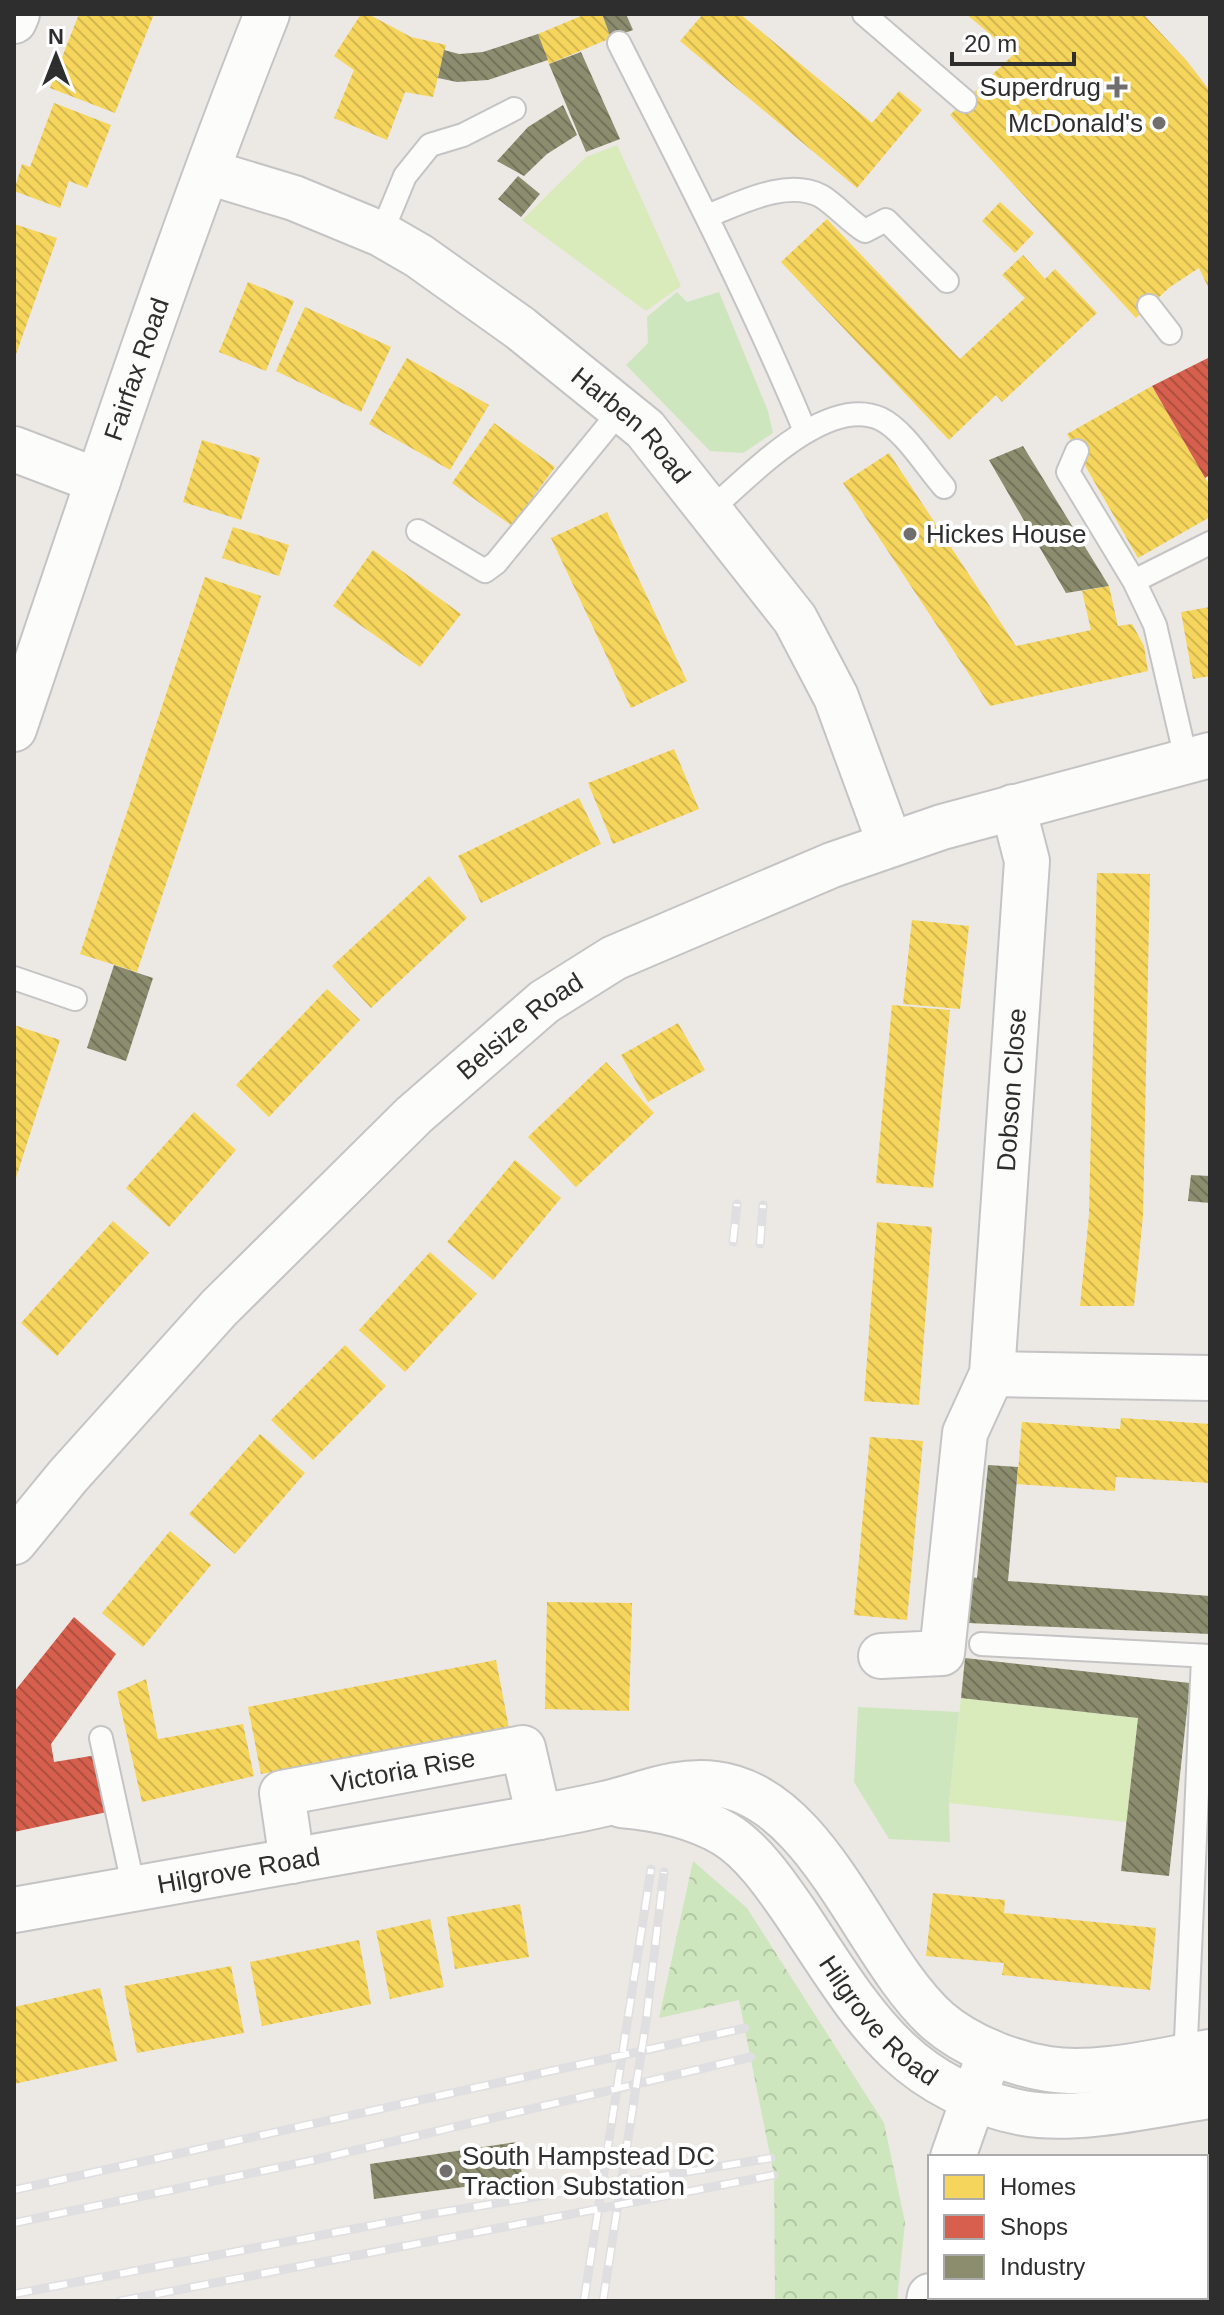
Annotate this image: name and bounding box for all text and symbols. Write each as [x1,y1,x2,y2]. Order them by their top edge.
north arrow [16,16,96,96]
scale bar [952,16,1074,66]
text: N [48,24,64,49]
text: 20 m [964,30,1017,57]
place label: Superdrug [980,72,1101,102]
marker: Superdrug [1108,78,1126,96]
place label: McDonald's [1008,108,1143,138]
marker: McDonald's [1150,114,1168,132]
street label: Fairfax Road [98,294,175,444]
street label: Harben Road [566,361,697,489]
place label: Hickes House [926,519,1086,549]
marker: Hickes House [901,525,919,543]
street label: Belsize Road [451,966,588,1086]
street label: Dobson Close [991,1007,1032,1172]
street label: Victoria Rise [329,1742,477,1798]
street label: Hilgrove Road [155,1841,322,1899]
street label: Hilgrove Road [813,1950,943,2092]
place label: South Hampstead DC Traction Substation [462,2141,715,2201]
legend [928,2155,1208,2299]
marker: South Hampstead DC Traction Substation [437,2162,455,2180]
text: Homes [1000,2173,1076,2200]
text: Shops [1000,2213,1068,2240]
text: Industry [1000,2253,1085,2280]

